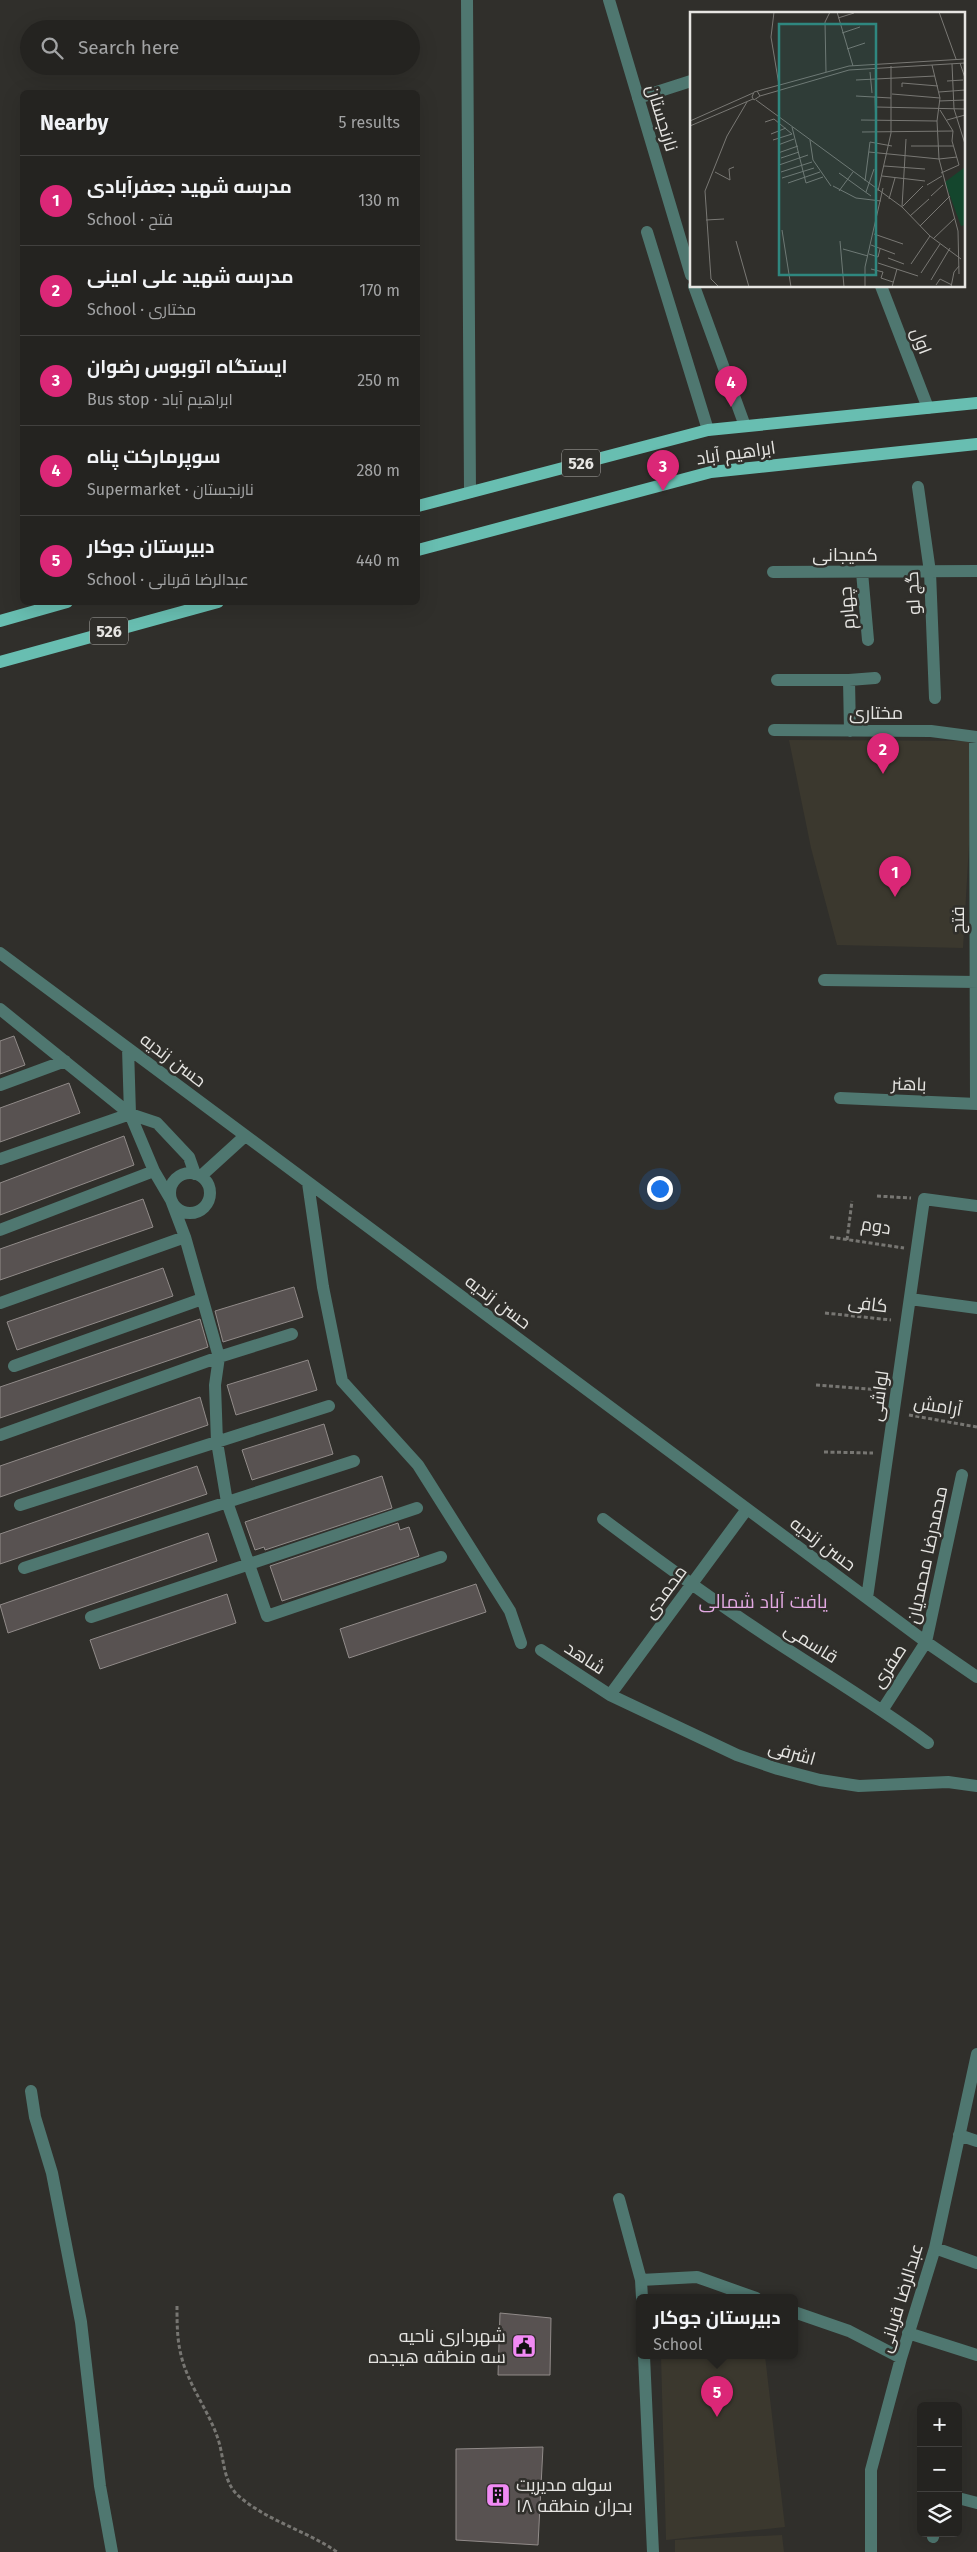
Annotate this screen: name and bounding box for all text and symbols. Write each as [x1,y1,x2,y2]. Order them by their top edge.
inset map [690,12,964,288]
search box [20,20,420,75]
icon: search [38,34,66,62]
text: Search here [78,36,179,59]
street label: نارنجستان [641,82,683,154]
text: Nearby [40,110,108,136]
text: 5 results [339,113,400,132]
text: مدرسه شهید جعفرآبادی [87,175,292,198]
text: 1 [52,191,60,210]
text: 130 m [358,191,400,210]
text: School · فتح [87,210,173,229]
text: مدرسه شهید علی امینی [87,265,294,288]
text: 2 [52,281,60,300]
text: 170 m [359,281,400,300]
text: School · مختاری [87,300,196,319]
street label: اول [906,325,936,357]
text: ایستگاه اتوبوس رضوان [87,355,287,378]
pin: 4 [715,366,747,407]
text: 3 [52,371,60,390]
text: 250 m [357,371,400,390]
text: Bus stop · ابراهیم آباد [87,390,233,409]
street label: ابراهیم آباد [695,437,777,470]
text: سوپرمارکت پناه [87,445,221,468]
road number: 526 [562,449,600,476]
pin: 3 [647,450,679,491]
text: 4 [51,461,61,480]
text: 280 m [356,461,400,480]
text: Supermarket · نارنجستان [87,480,254,499]
text: دبیرستان جوکار [87,535,214,558]
street label: کمیجانی [812,544,878,566]
text: 5 [52,551,60,570]
text: 440 m [356,551,400,570]
text: School · عبدالرضا قربانی [87,570,249,589]
street label: گچ لو [901,571,926,615]
street label: چهارم [834,585,861,630]
road number: 526 [90,618,128,644]
street label: مختاری [849,702,903,724]
pin: 2 [867,733,899,774]
pin: 1 [879,856,911,897]
street label: فتح [947,906,970,934]
street label: حسن زندیه [136,1028,210,1092]
street label: باهنر [890,1072,927,1096]
your location [647,1176,673,1202]
street label: دوم [859,1213,892,1240]
street label: حسن زندیه [461,1270,535,1334]
street label: کافی [847,1291,889,1317]
street label: لواشی [865,1369,893,1423]
street label: آرامش [912,1391,964,1421]
street label: محمدرضا محمدیان [902,1484,952,1626]
street label: حسن زندیه [786,1512,860,1576]
street label: محمدی [638,1561,692,1623]
district label: یافت آباد شمالی [699,1590,827,1613]
street label: قاسمی [780,1618,842,1668]
street label: شاهد [560,1637,610,1679]
street label: صفری [867,1640,911,1692]
street label: اشرفی [766,1736,818,1770]
street label: عبدالرضا قربانی [874,2241,928,2355]
popup [636,2294,798,2359]
text: دبیرستان جوکار [653,2306,781,2329]
place label: شهرداری ناحیه سه منطقه هیجده [368,2325,506,2368]
public building icon: شهرداری ناحیه سه منطقه هیجده [511,2333,537,2359]
text: School [653,2335,702,2354]
pin: 5 [701,2376,733,2417]
map controls [917,2402,962,2537]
button: + [917,2402,962,2447]
button: − [917,2447,962,2492]
place label: سوله مدیریت بحران منطقه ۱۸ [516,2474,632,2517]
building icon: سوله مدیریت بحران منطقه ۱۸ [485,2482,511,2508]
button: layers [917,2492,962,2537]

